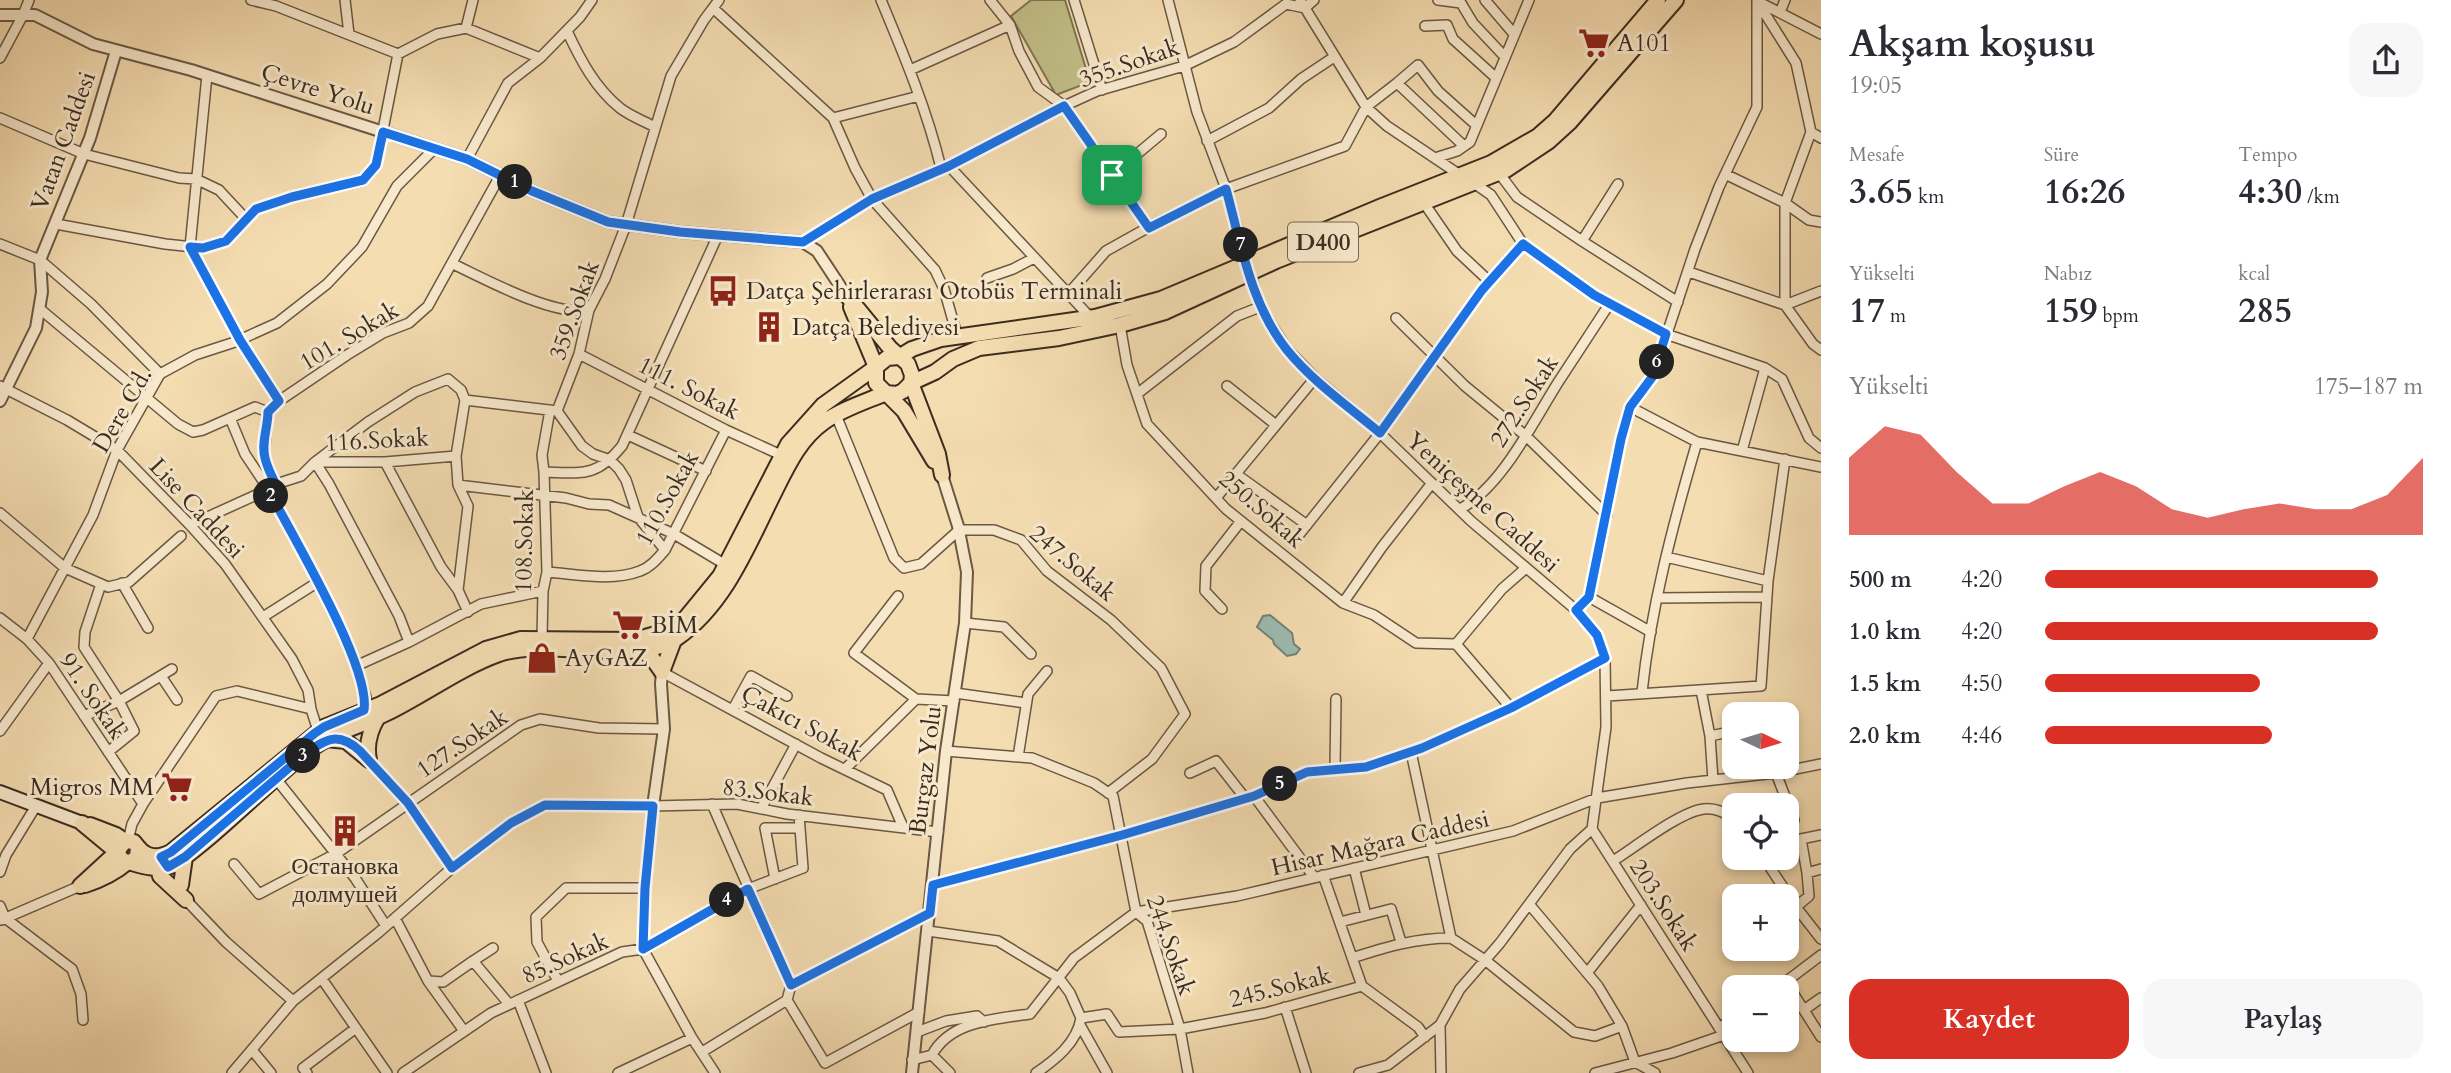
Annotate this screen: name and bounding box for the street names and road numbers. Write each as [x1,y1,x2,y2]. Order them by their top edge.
street label: 355.Sokak [1075,31,1184,96]
street label: Çevre Yolu [257,56,379,123]
street label: Vatan Caddesi [23,67,104,215]
road number: D400 [1288,222,1358,262]
street label: 359.Sokak [541,256,608,365]
street label: 101. Sokak [293,294,405,379]
street label: 111. Sokak [632,349,746,428]
street label: 272.Sokak [1482,349,1567,454]
street label: Dere Cd. [85,361,160,459]
street label: 116.Sokak [324,421,430,460]
street label: Yeniçeşme Caddesi [1399,424,1567,581]
street label: 110.Sokak [628,445,707,552]
street label: Lise Caddesi [141,451,252,566]
street label: 250.Sokak [1212,463,1312,556]
street label: 108.Sokak [507,489,542,593]
street label: 247.Sokak [1022,517,1123,610]
street label: 91. Sokak [51,646,134,746]
street label: Çakıcı Sokak [735,678,869,769]
street label: 127.Sokak [410,701,515,786]
street label: Burgaz Yolu [901,704,950,836]
street label: 83.Sokak [720,771,816,814]
street label: Hisar Mağara Caddesi [1268,802,1493,885]
street label: 203.Sokak [1621,853,1706,958]
street label: 244.Sokak [1138,891,1203,1000]
street label: 85.Sokak [517,925,614,992]
street label: 245.Sokak [1226,959,1335,1016]

